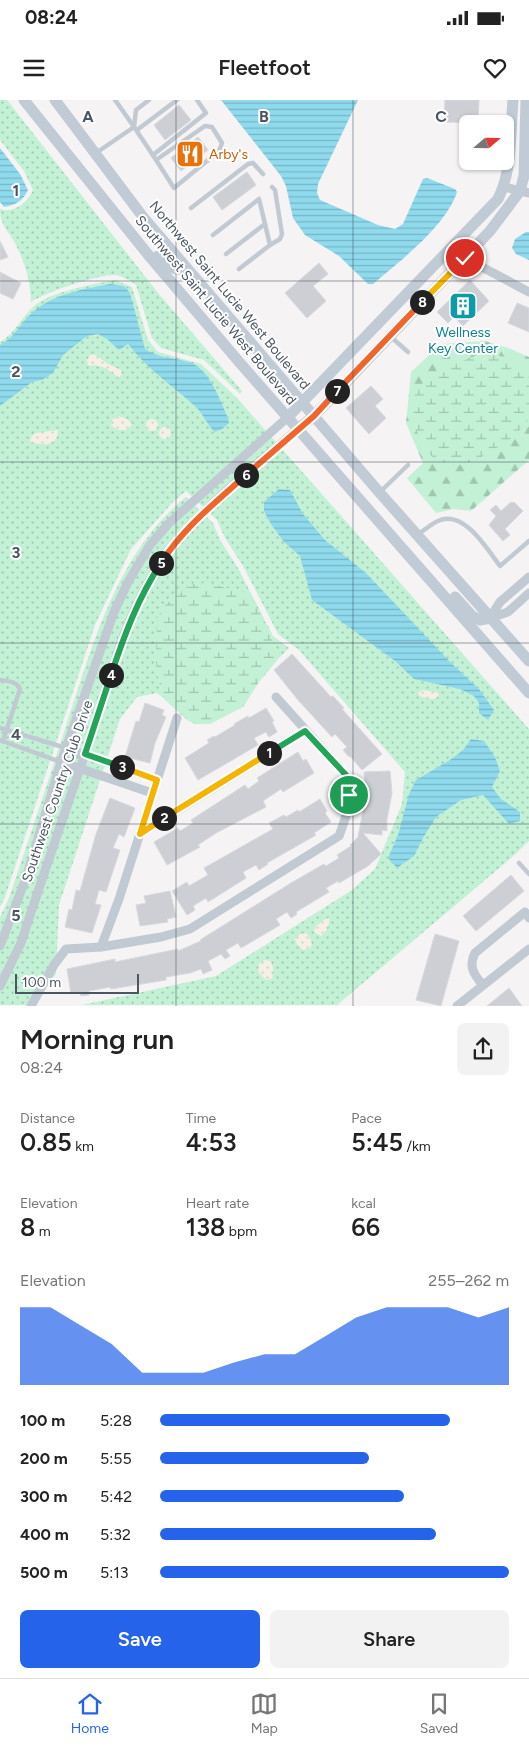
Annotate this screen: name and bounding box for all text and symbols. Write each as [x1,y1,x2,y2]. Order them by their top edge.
text: 08:24 [25,6,78,29]
icon: menu [20,54,48,82]
text: Fleetfoot [218,54,311,81]
icon: heart [481,54,509,82]
text: A [82,107,94,126]
text: B [259,107,269,126]
text: C [435,107,447,126]
north arrow [459,115,514,170]
map controls [459,115,514,170]
restaurant icon: Arby's [175,139,205,169]
place label: Arby's [209,146,248,163]
text: 1 [13,181,19,200]
street label: Northwest Saint Lucie West Boulevard [146,198,314,393]
street label: Southwest Saint Lucie West Boulevard [131,212,300,408]
pin [444,237,486,279]
icon: check [451,244,479,272]
pin: 8 [410,290,434,314]
building icon: Wellness Key Center [448,291,478,321]
text: 8 [418,294,427,311]
place label: Wellness Key Center [428,324,498,357]
text: 2 [11,362,21,381]
pin: 7 [324,378,350,404]
text: 7 [334,383,341,400]
pin: 6 [234,462,258,488]
text: 6 [242,467,251,484]
text: 3 [12,543,21,562]
pin: 5 [148,550,174,576]
text: 5 [157,555,166,572]
pin: 4 [98,662,124,688]
text: 4 [107,667,116,684]
street label: Southwest Country Club Drive [18,698,97,884]
text: 4 [11,725,21,744]
pin: 1 [256,740,282,766]
text: 1 [267,745,272,762]
pin: 3 [110,754,134,780]
text: 3 [119,759,126,776]
pin [328,774,370,816]
icon: arrive [335,781,363,809]
pin: 2 [152,806,176,830]
text: 2 [160,810,169,827]
text: 5 [11,906,21,925]
scale bar [15,971,139,994]
text: 100 m [22,974,61,991]
text: Morning run [20,1022,174,1056]
button: share [457,1023,509,1075]
text: 08:24 [20,1058,63,1077]
text: Distance [20,1110,75,1127]
text: Time [186,1110,216,1127]
text: Pace [351,1110,382,1127]
text: 0.85 [20,1127,72,1157]
text: 4:53 [186,1127,237,1157]
text: 5:45 [351,1127,403,1157]
text: km [72,1138,94,1155]
text: /km [403,1138,431,1155]
text: Elevation [20,1195,78,1212]
text: Heart rate [186,1195,249,1212]
text: kcal [351,1195,376,1212]
text: 8 [20,1212,35,1242]
text: 138 [186,1212,225,1242]
text: 66 [351,1212,380,1242]
text: m [35,1223,51,1240]
text: bpm [225,1223,257,1240]
text: Elevation [20,1271,86,1290]
text: 255–262 m [428,1271,509,1290]
text: 100 m [20,1411,65,1430]
text: 5:28 [100,1411,132,1430]
text: 200 m [20,1449,68,1468]
text: 5:55 [100,1449,132,1468]
text: 300 m [20,1487,67,1506]
text: 5:42 [100,1487,132,1506]
text: 400 m [20,1525,69,1544]
text: 5:32 [100,1525,131,1544]
text: 500 m [20,1563,68,1582]
text: 5:13 [100,1563,129,1582]
button: Save [20,1610,260,1668]
button: Share [270,1610,509,1668]
tab: Home [71,1690,109,1737]
tab: Map [250,1690,278,1737]
tab: Saved [420,1690,458,1737]

